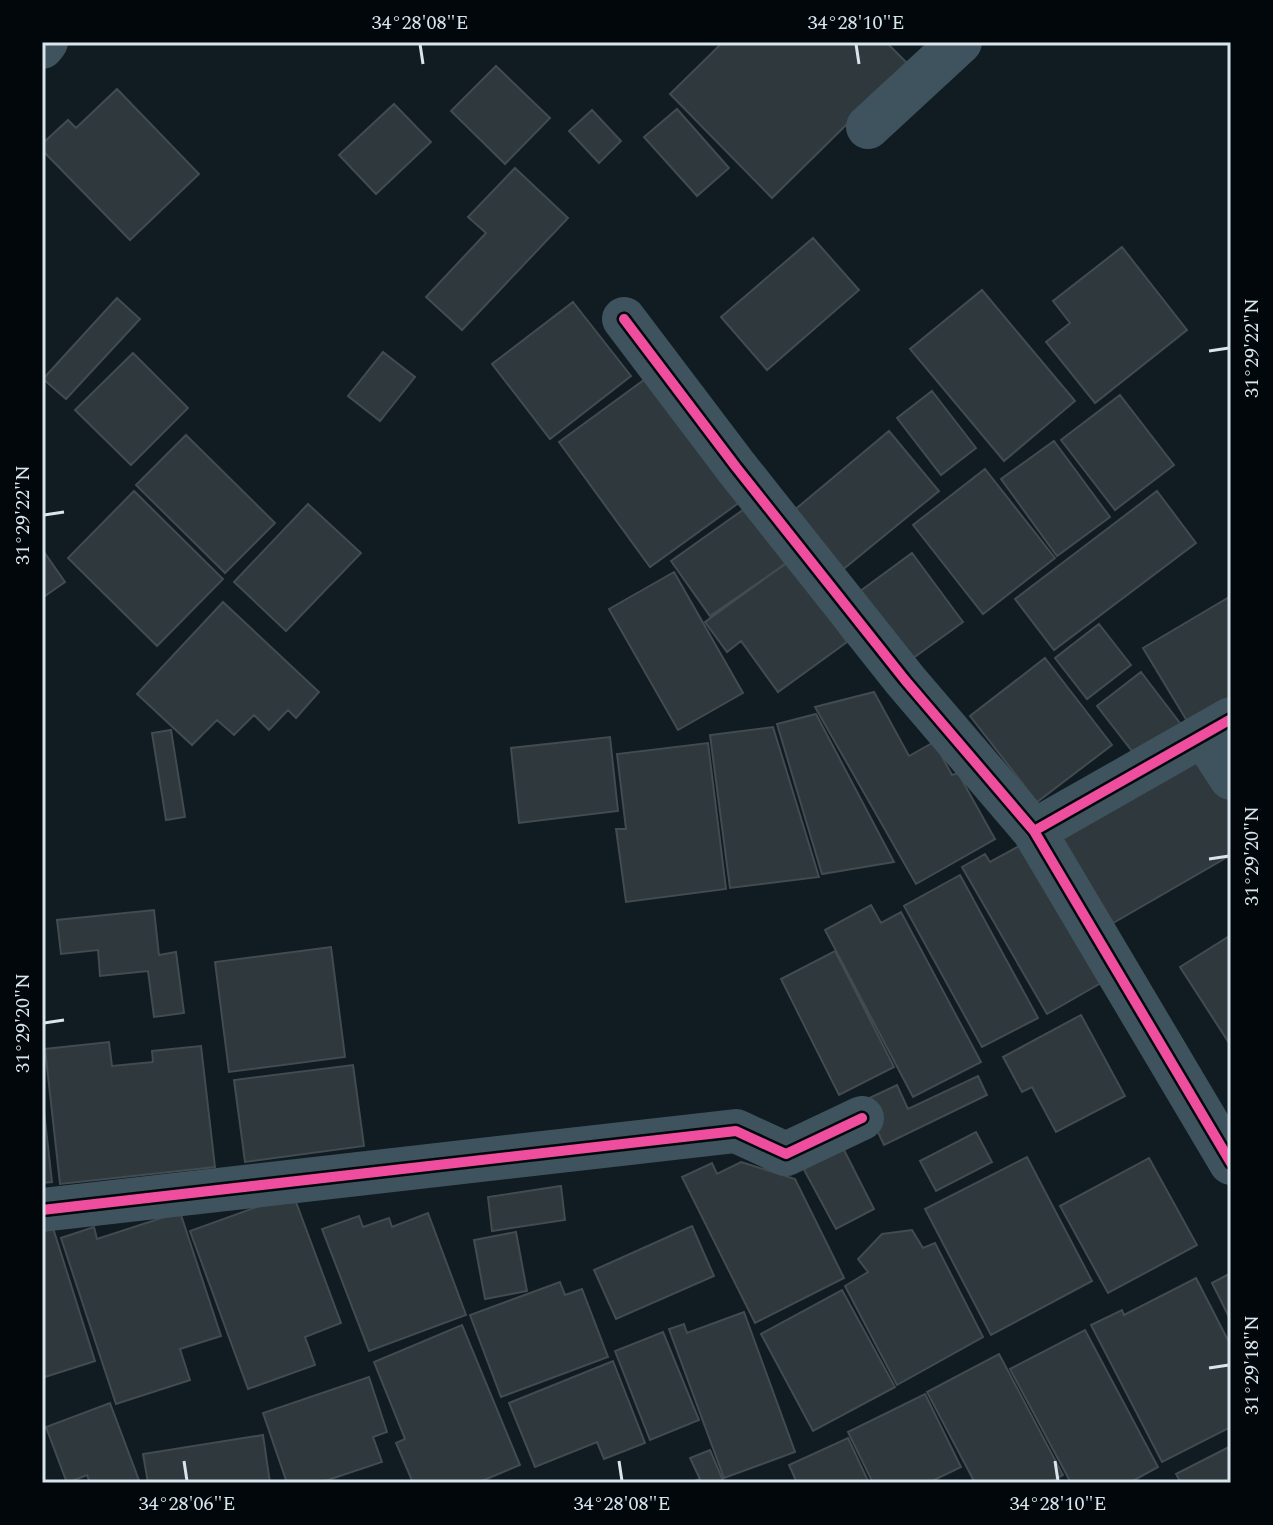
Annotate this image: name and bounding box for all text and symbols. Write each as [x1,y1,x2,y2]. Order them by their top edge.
text: 34°28'08"E [371,8,469,38]
text: 34°28'10"E [807,8,905,38]
text: 31°29'22"N [1237,298,1267,398]
text: 31°29'22"N [8,465,38,565]
text: 31°29'20"N [1237,806,1267,906]
text: 31°29'20"N [8,973,38,1073]
text: 31°29'18"N [1237,1315,1267,1415]
text: 34°28'06"E [138,1489,236,1519]
text: 34°28'08"E [573,1489,671,1519]
text: 34°28'10"E [1009,1489,1107,1519]

